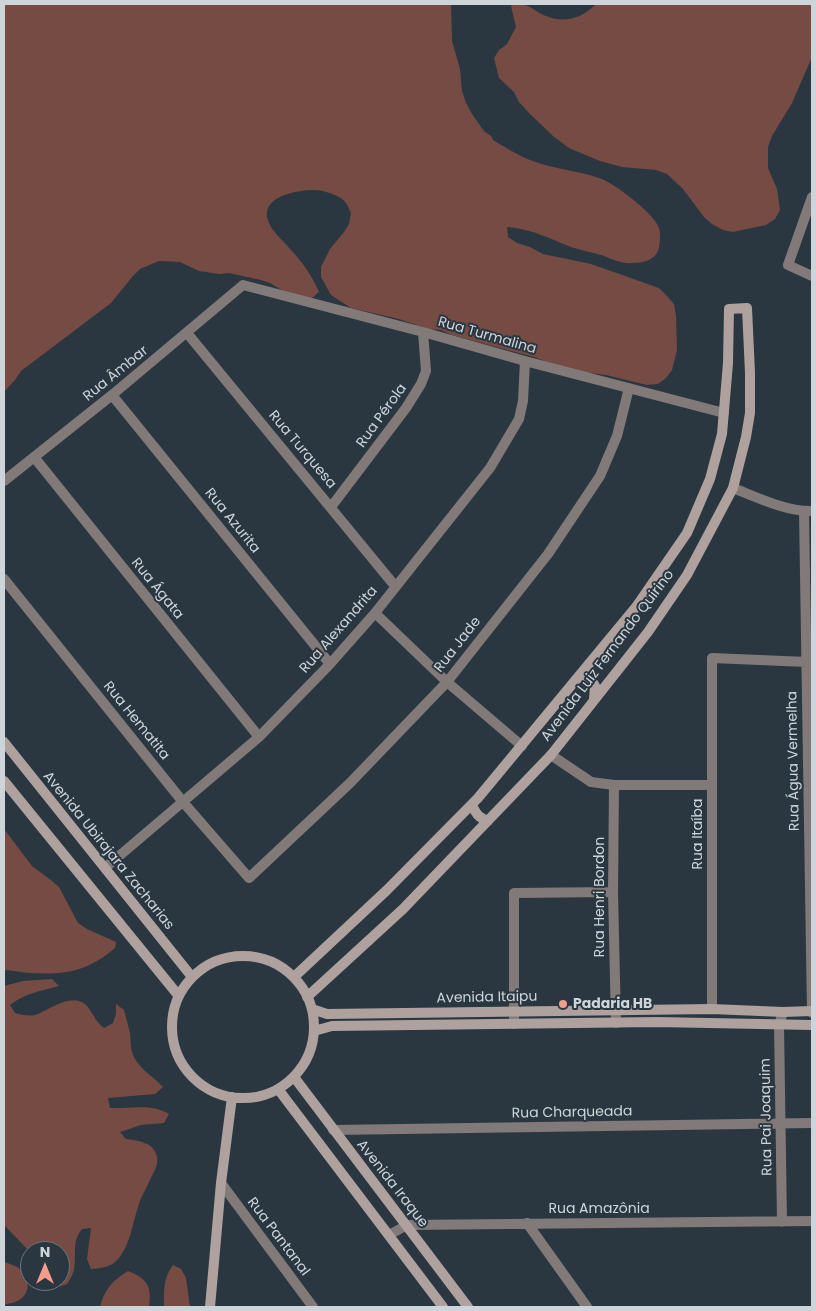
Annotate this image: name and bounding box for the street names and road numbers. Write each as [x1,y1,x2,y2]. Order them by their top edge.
street label: Rua Turmalina [436,314,538,358]
street label: Rua Âmbar [80,343,152,405]
street label: Rua Pérola [353,381,411,451]
street label: Rua Turquesa [265,408,339,492]
street label: Rua Azurita [201,485,263,557]
street label: Rua Ágata [127,555,187,623]
street label: Avenida Luiz Fernando Quirino [538,567,678,745]
street label: Rua Alexandrita [297,583,381,677]
street label: Rua Jade [431,614,485,676]
street label: Rua Hematita [99,678,173,764]
street label: Rua Água Vermelha [784,691,804,831]
street label: Avenida Ubirajara Zacharias [39,768,177,934]
street label: Rua Itaíba [690,798,706,870]
street label: Rua Henri Bordon [592,837,608,957]
street label: Avenida Itaipu [436,989,538,1007]
street label: Rua Pai Joaquim [758,1058,776,1176]
street label: Rua Charqueada [512,1104,632,1122]
street label: Avenida Iraque [353,1137,431,1231]
street label: Rua Pantanal [243,1195,313,1279]
street label: Rua Amazônia [548,1201,650,1217]

